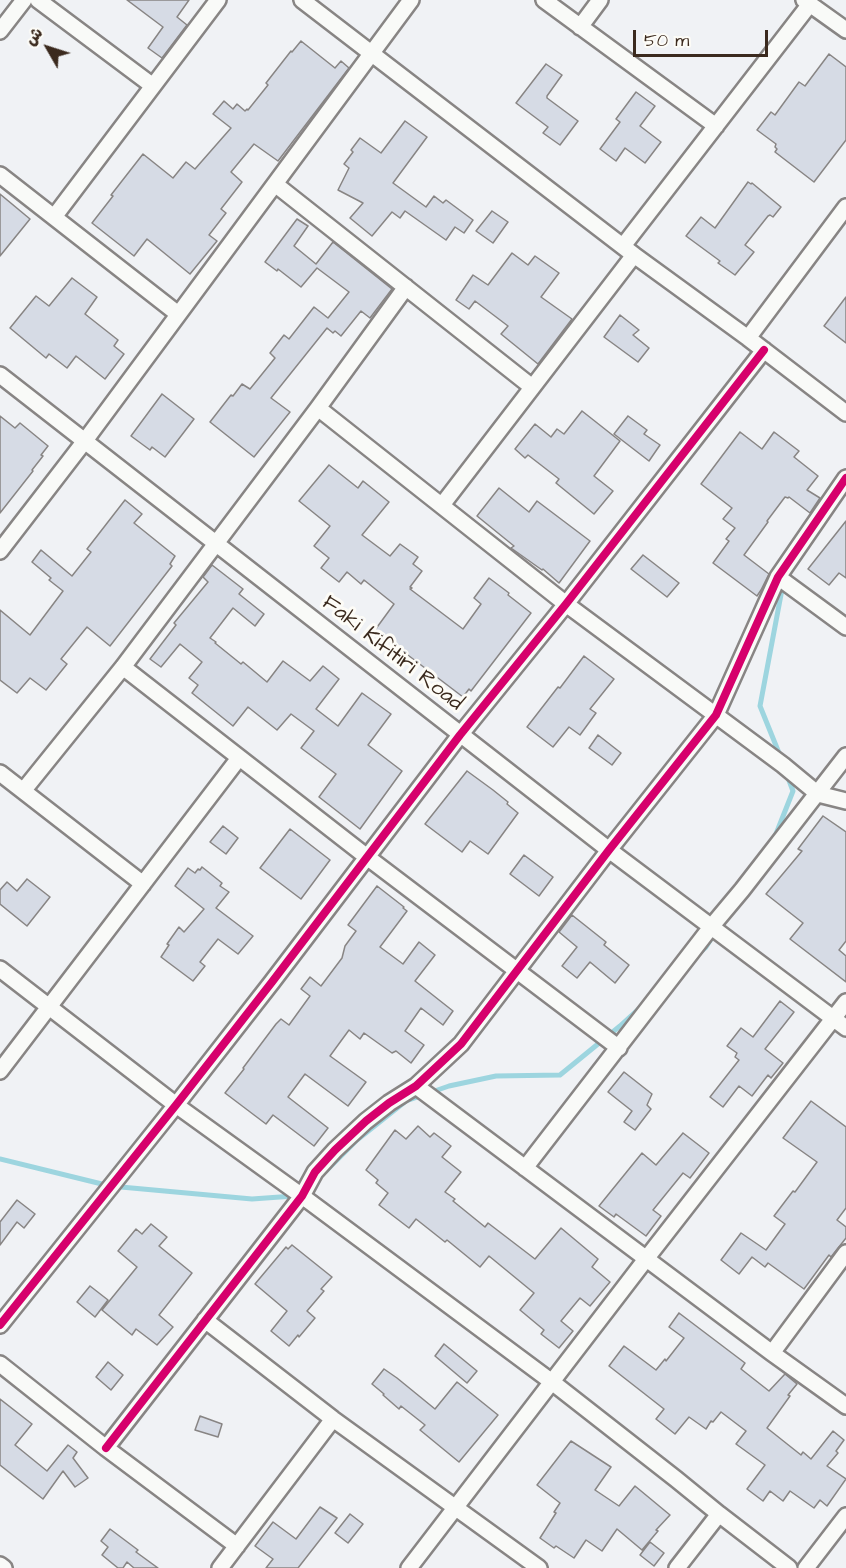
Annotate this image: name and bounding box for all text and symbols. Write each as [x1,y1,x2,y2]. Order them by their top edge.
north arrow [18,18,78,78]
scale bar [636,18,771,56]
text: ش [20,23,48,50]
text: 50 m [644,28,689,53]
street label: Faki Kifitiri Road [316,591,468,717]

